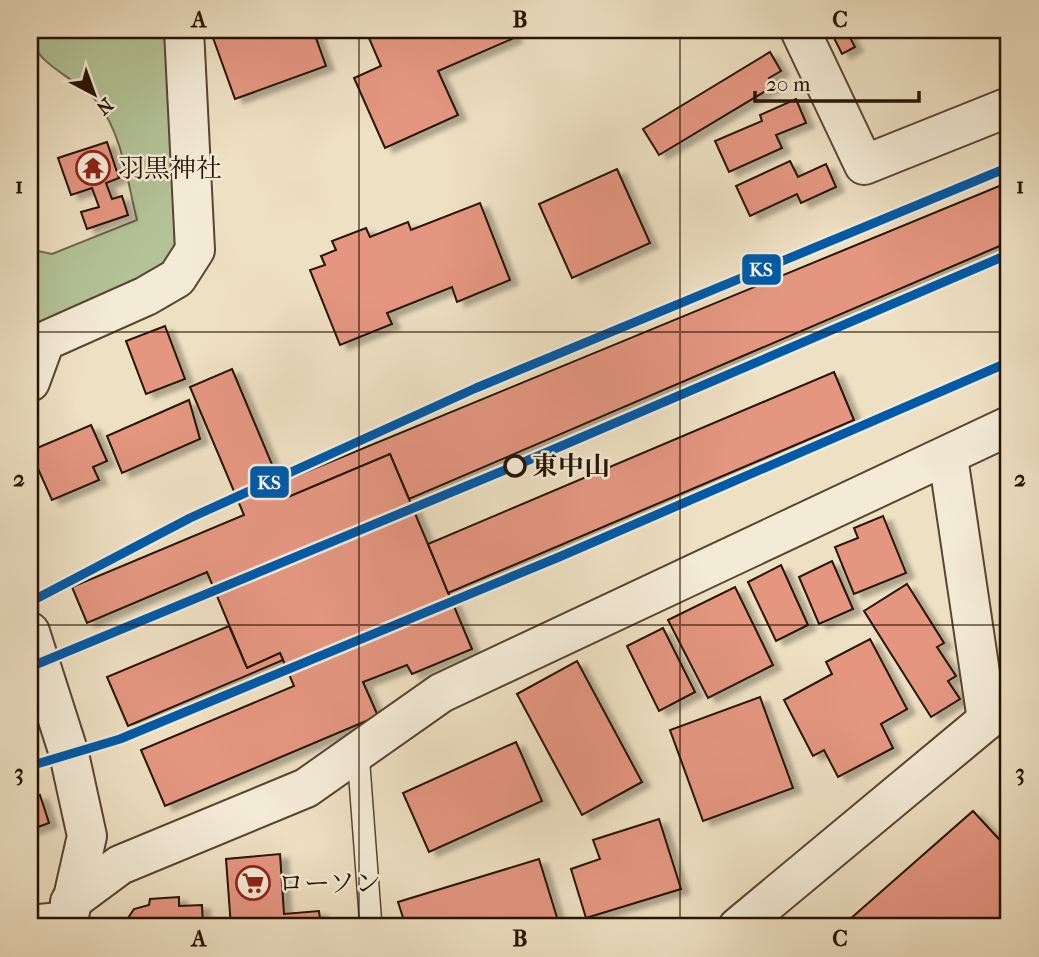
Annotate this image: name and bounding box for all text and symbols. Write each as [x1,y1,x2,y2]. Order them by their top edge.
text: A [190,6,208,33]
text: B [513,6,528,33]
text: C [832,6,848,33]
north arrow [60,60,130,130]
scale bar [755,60,920,104]
text: 20 m [766,72,811,96]
text: N [91,93,117,119]
temple icon: 羽黒神社 [74,149,112,187]
place label: 羽黒神社 [118,153,222,184]
text: 1 [15,172,23,199]
text: 1 [1016,172,1024,199]
line badge: KS [741,253,782,286]
text: KS [749,259,773,281]
place label: 東中山 [532,451,610,482]
marker: 東中山 [504,455,526,477]
text: 2 [13,465,25,492]
line badge: KS [249,465,290,499]
text: 2 [1014,465,1026,492]
text: KS [257,472,281,494]
text: 3 [14,759,24,786]
text: 3 [1015,759,1025,786]
supermarket icon: ローソン [234,864,272,902]
place label: ローソン [278,868,381,899]
text: A [190,925,208,952]
text: B [513,925,528,952]
text: C [832,925,848,952]

